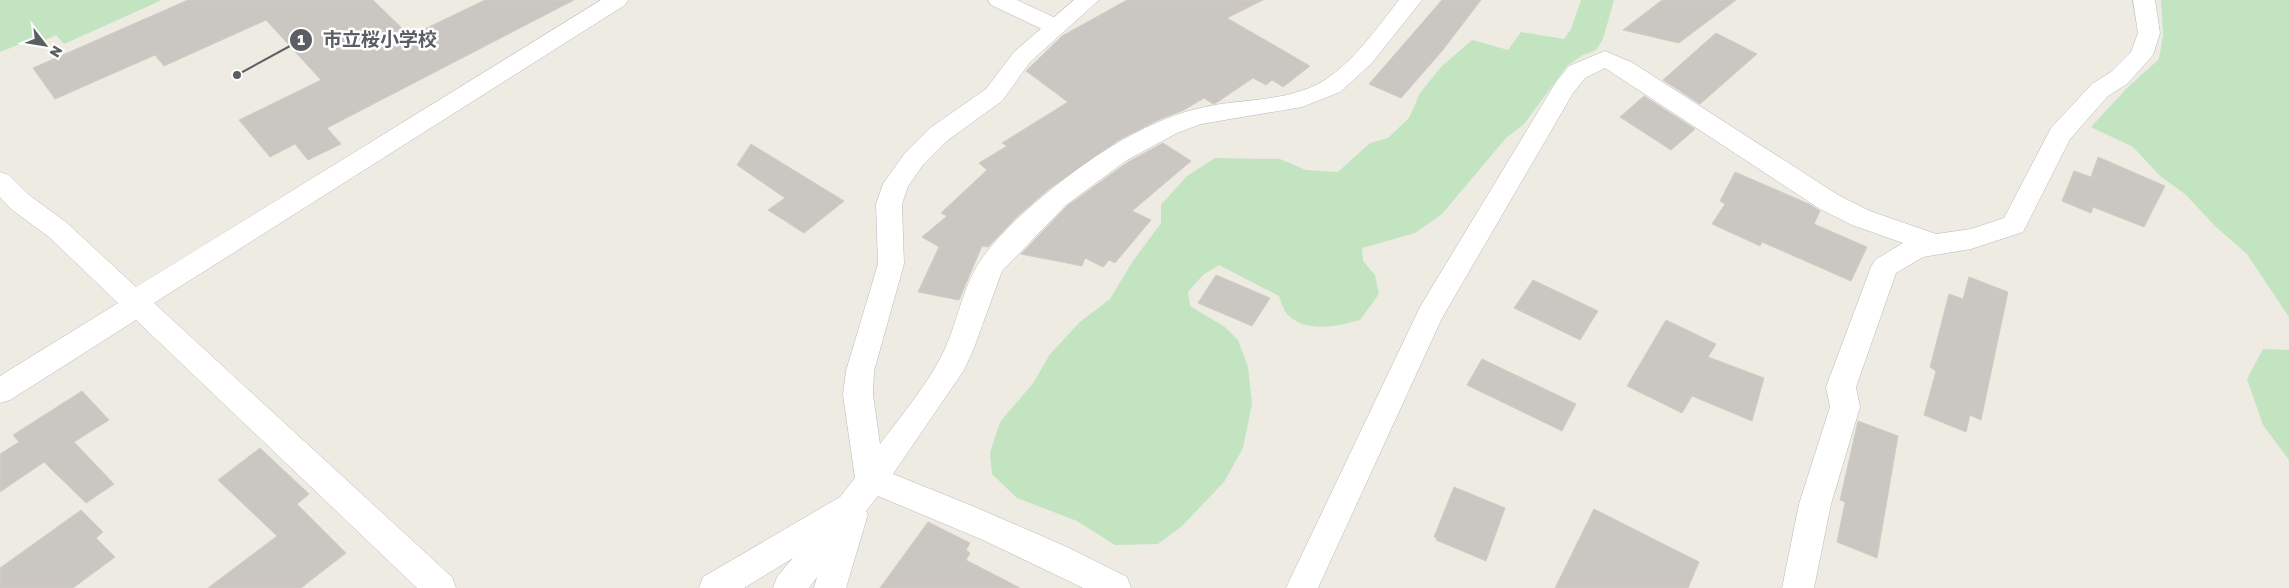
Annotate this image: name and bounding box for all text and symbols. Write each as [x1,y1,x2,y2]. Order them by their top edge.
north arrow [20,20,70,70]
callout: 市立桜小学校 [288,23,447,57]
text: 市立桜小学校 [323,27,437,50]
text: 1 [297,30,305,48]
text: N [47,43,67,61]

